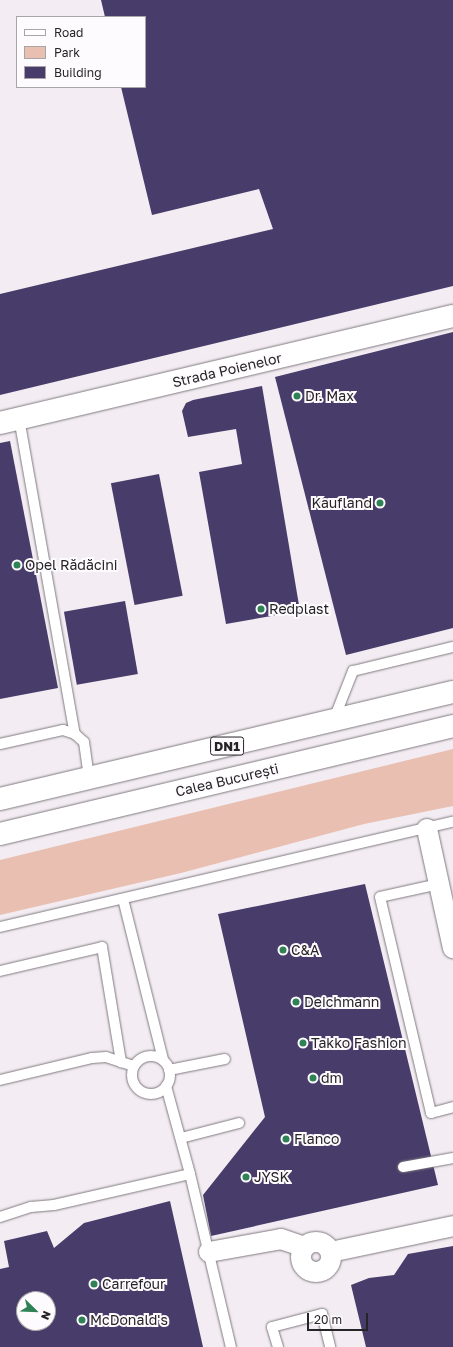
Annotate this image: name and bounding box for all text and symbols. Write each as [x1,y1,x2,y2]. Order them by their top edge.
legend [16,16,146,88]
text: Road [54,25,83,40]
text: Park [54,45,80,60]
text: Building [54,65,102,80]
street label: Strada Poienelor [171,349,283,391]
place label: Dr. Max [305,388,354,404]
marker: Dr. Max [292,391,302,401]
place label: Kaufland [311,495,372,511]
marker: Kaufland [375,498,385,508]
place label: Opel Rădăcini [25,557,118,573]
marker: Opel Rădăcini [12,560,22,570]
place label: Redplast [269,601,329,617]
marker: Redplast [256,604,266,614]
road number: DN1 [210,735,244,757]
street label: Calea București [174,760,280,800]
place label: C&A [291,942,319,958]
marker: C&A [278,945,288,955]
place label: Deichmann [304,994,379,1010]
marker: Deichmann [291,997,301,1007]
place label: Takko Fashion [311,1035,407,1051]
marker: Takko Fashion [298,1038,308,1048]
place label: dm [321,1070,342,1086]
marker: dm [308,1073,318,1083]
place label: Flanco [294,1131,339,1147]
marker: Flanco [281,1134,291,1144]
place label: JYSK [254,1169,289,1185]
marker: JYSK [241,1172,251,1182]
place label: Carrefour [102,1276,165,1292]
marker: Carrefour [89,1279,99,1289]
north arrow [16,1291,56,1331]
scale bar [309,1305,370,1331]
text: N [39,1309,54,1322]
place label: McDonald's [90,1312,168,1328]
text: 20 m [314,1312,342,1327]
marker: McDonald's [77,1315,87,1325]

